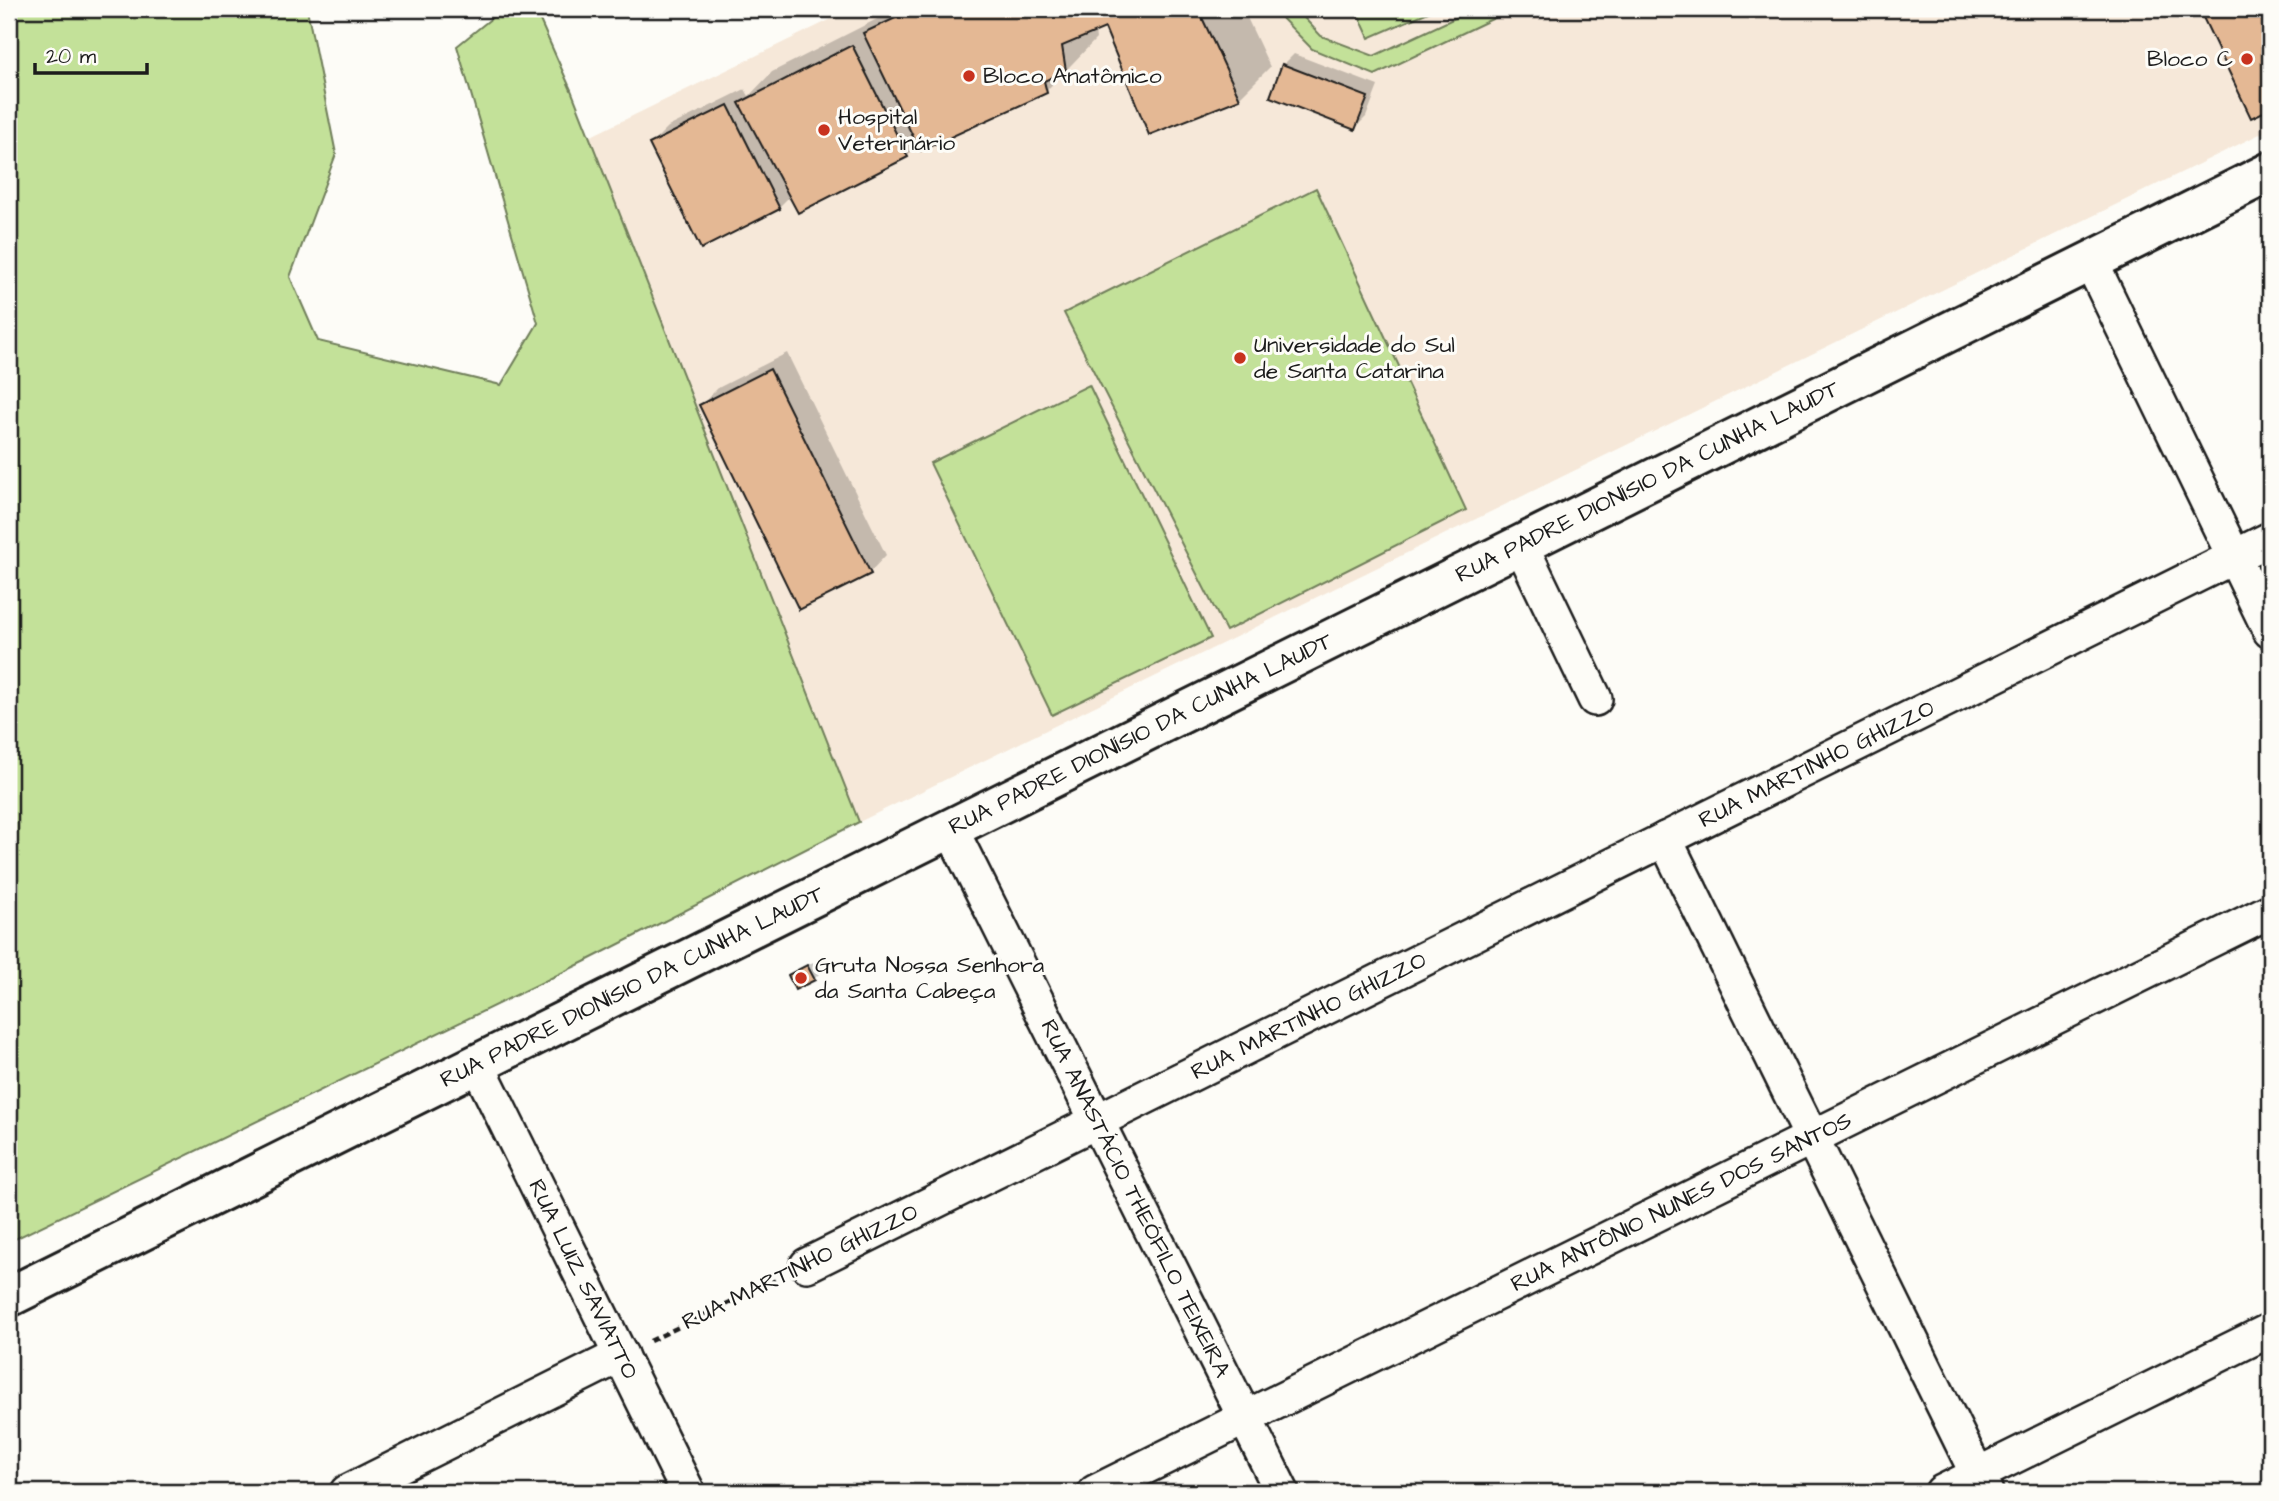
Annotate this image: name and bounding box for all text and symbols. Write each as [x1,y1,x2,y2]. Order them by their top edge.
scale bar [35,32,147,76]
text: 20 m [46,42,97,71]
place label: Bloco C [2147,43,2233,75]
marker: Bloco C [2239,51,2255,67]
place label: Bloco Anatômico [983,60,1162,92]
marker: Bloco Anatômico [961,68,977,84]
place label: Hospital Veterinário [838,101,955,159]
marker: Hospital Veterinário [816,122,832,138]
place label: Universidade do Sul de Santa Catarina [1254,329,1455,387]
marker: Universidade do Sul de Santa Catarina [1232,350,1248,366]
street label: RUA PADRE DIONÍSIO DA CUNHA LAUDT [1450,373,1845,591]
street label: RUA PADRE DIONÍSIO DA CUNHA LAUDT [943,625,1339,843]
street label: RUA MARTINHO GHIZZO [1693,692,1940,836]
street label: RUA PADRE DIONÍSIO DA CUNHA LAUDT [435,878,830,1096]
street label: RUA MARTINHO GHIZZO [1185,944,1432,1088]
place label: Gruta Nossa Senhora da Santa Cabeça [815,949,1045,1007]
marker: Gruta Nossa Senhora da Santa Cabeça [793,970,809,986]
street label: RUA ANASTÁCIO THEÓFILO TEIXEIRA [1033,1014,1238,1383]
street label: RUA ANTÔNIO NUNES DOS SANTOS [1505,1104,1857,1300]
street label: RUA LUIZ SAVIATTO [520,1174,646,1385]
street label: RUA MARTINHO GHIZZO [677,1196,923,1338]

